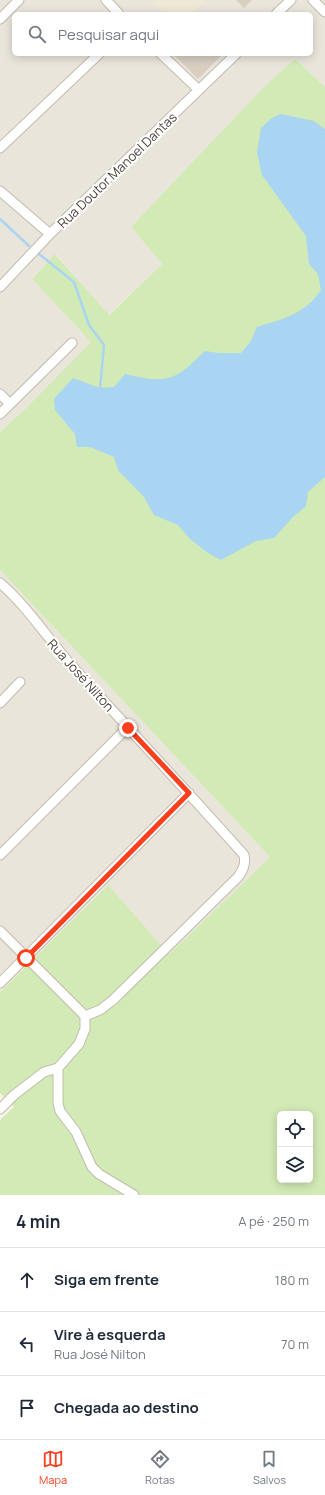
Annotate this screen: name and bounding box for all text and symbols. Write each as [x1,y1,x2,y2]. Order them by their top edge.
search box [12,12,313,56]
icon: search [26,23,48,45]
text: Pesquisar aqui [58,24,159,45]
street label: Rua Doutor Manoel Dantas [53,108,181,232]
street label: Rua José Nilton [44,635,118,715]
route end [119,719,137,737]
route start [17,949,35,967]
map controls [277,1111,313,1183]
button: locate [277,1111,313,1147]
button: layers [277,1147,313,1183]
text: 4 min [16,1210,60,1233]
text: A pé · 250 m [238,1212,309,1230]
icon: ahead [16,1269,38,1291]
text: Siga em frente [54,1269,159,1290]
text: 180 m [275,1271,309,1289]
text: Vire à esquerda [54,1324,166,1345]
icon: left [16,1333,38,1355]
text: 70 m [281,1335,309,1353]
text: Rua José Nilton [54,1345,146,1363]
icon: arrive [16,1397,38,1419]
text: Chegada ao destino [54,1397,199,1418]
tab: Mapa [39,1448,67,1487]
tab: Rotas [145,1448,175,1487]
tab: Salvos [253,1448,286,1487]

